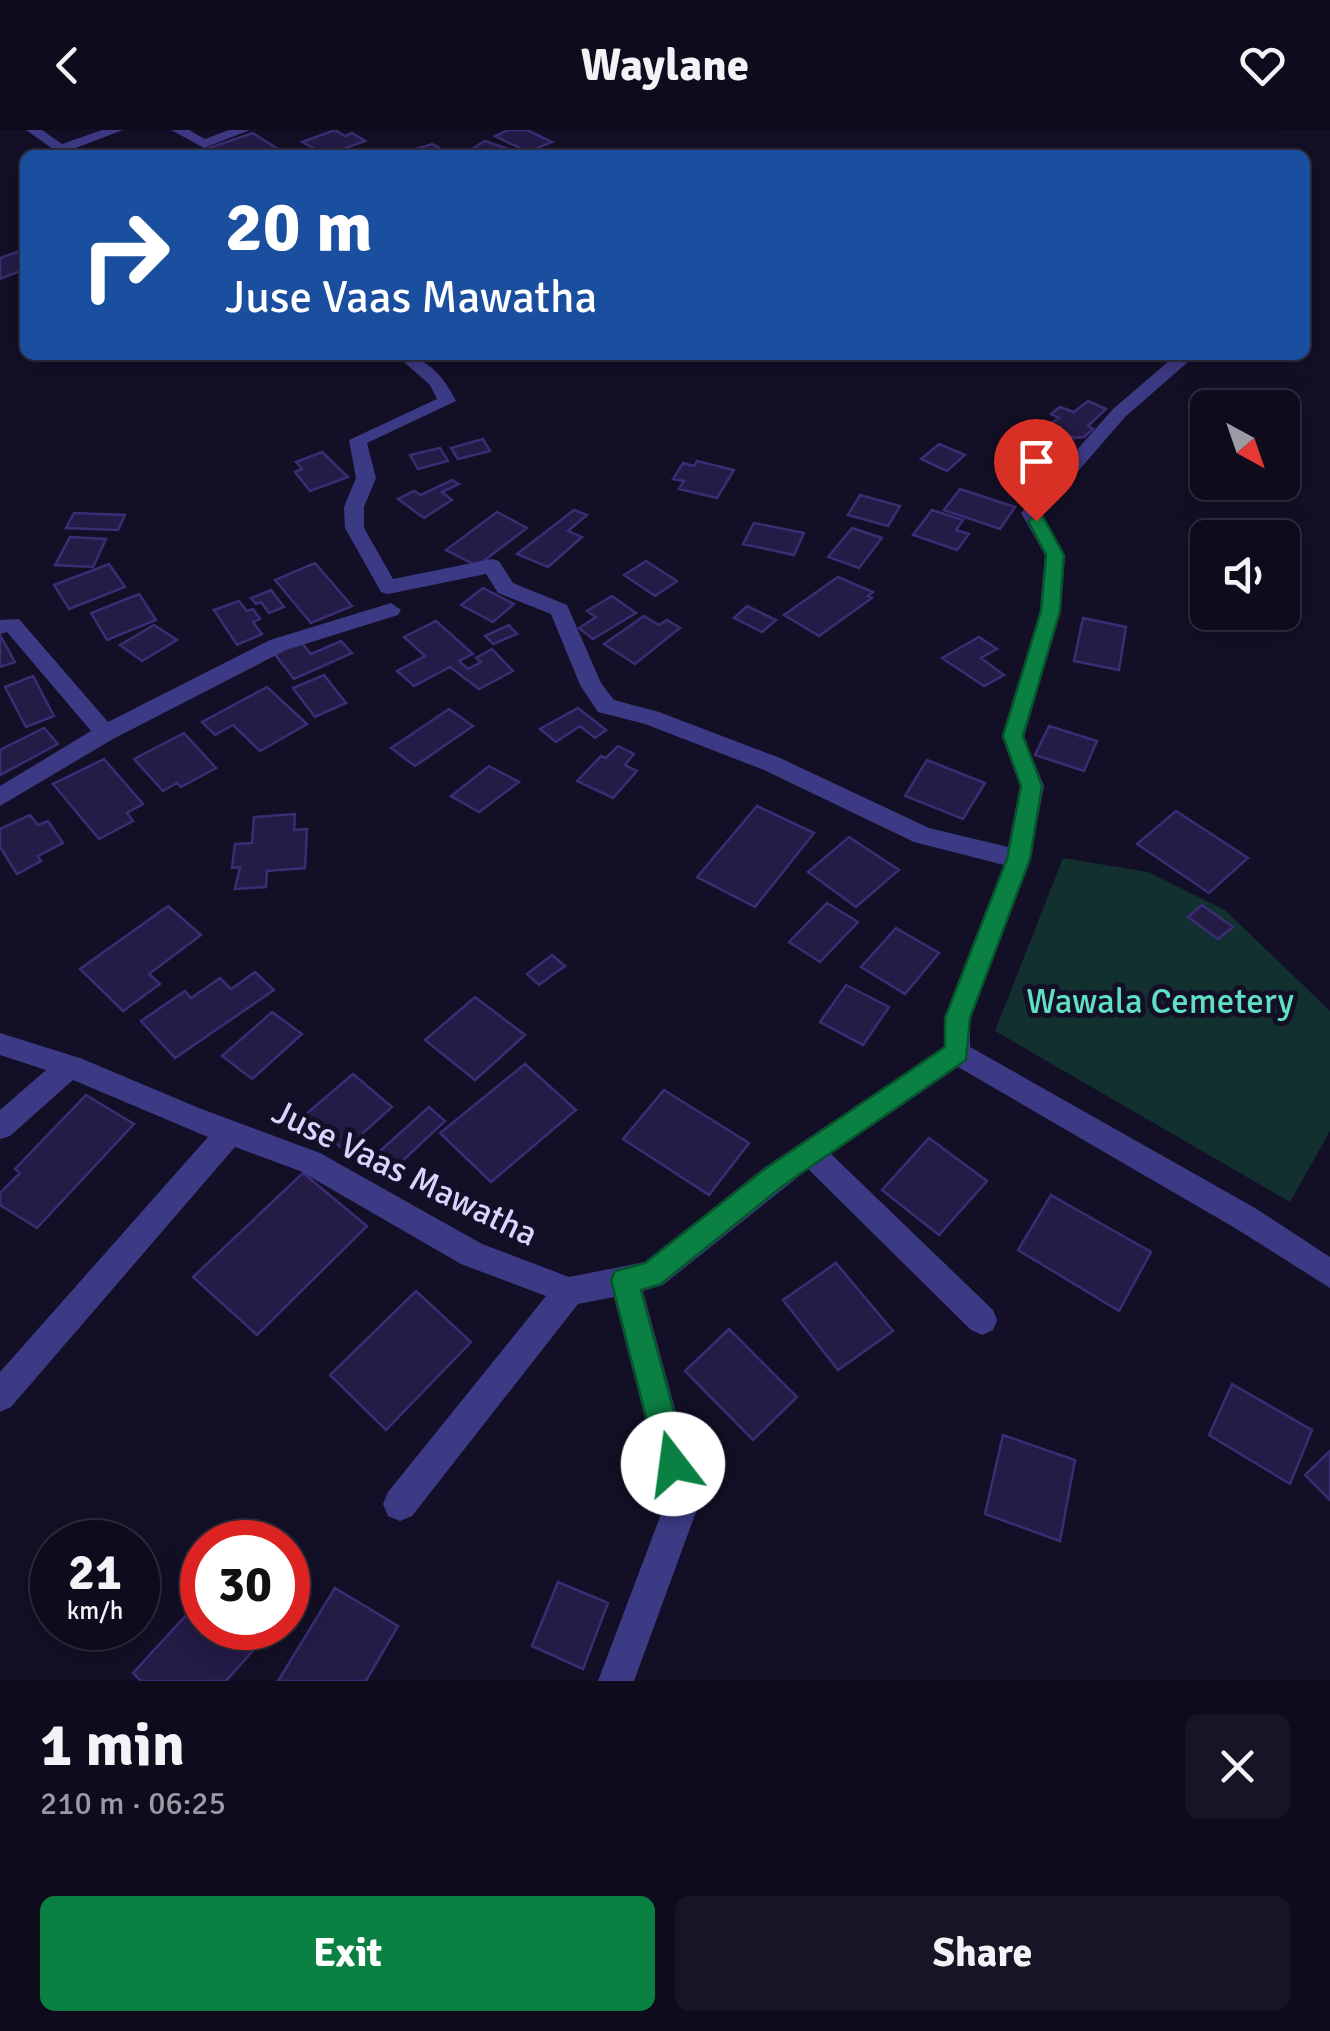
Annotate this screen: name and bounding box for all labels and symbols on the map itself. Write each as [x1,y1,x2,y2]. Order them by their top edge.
north arrow [1190,390,1300,500]
pin [994,419,1079,522]
park label: Wawala Cemetery [1026,980,1294,1023]
street label: Juse Vaas Mawatha [265,1090,545,1256]
position arrow [621,1412,725,1516]
speed limit sign: 30 [180,1520,310,1650]

